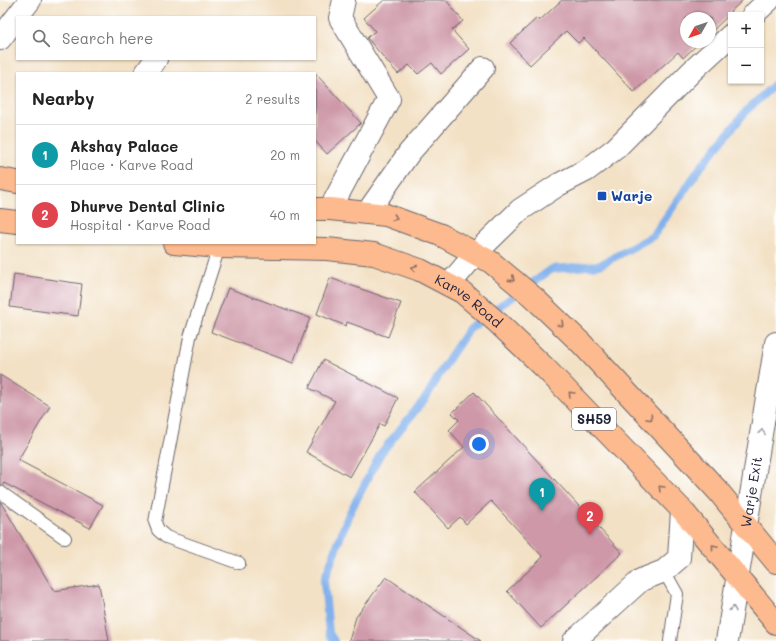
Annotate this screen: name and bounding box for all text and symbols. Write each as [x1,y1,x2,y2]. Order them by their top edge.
north arrow [680,12,716,48]
map controls [728,12,764,84]
button: + [728,12,764,48]
search box [16,16,316,60]
icon: search [30,27,52,49]
text: Search here [62,28,153,48]
button: − [728,48,764,84]
text: Nearby [32,87,94,109]
text: 2 results [245,90,300,107]
text: Akshay Palace [70,136,178,156]
text: 1 [42,146,48,163]
text: 20 m [270,146,300,163]
text: Place · Karve Road [70,156,193,173]
place label: Warje [611,186,652,205]
marker: Warje [596,190,608,202]
text: Dhurve Dental Clinic [70,196,225,216]
text: 2 [41,206,49,223]
text: 40 m [270,206,300,223]
one-way arrow [391,214,398,222]
text: Hospital · Karve Road [70,216,210,233]
one-way arrow [411,265,418,273]
street label: Karve Road [432,269,507,332]
one-way arrow [507,274,514,281]
one-way arrow [556,319,564,327]
one-way arrow [568,392,575,399]
road number: SH59 [572,408,616,430]
one-way arrow [645,413,653,421]
one-way arrow [757,429,765,435]
your location [469,434,489,454]
street label: Warje Exit [736,455,766,529]
pin: 1 [529,478,555,511]
one-way arrow [658,485,666,493]
pin: 2 [577,502,603,535]
one-way arrow [711,544,718,552]
one-way arrow [728,606,737,612]

